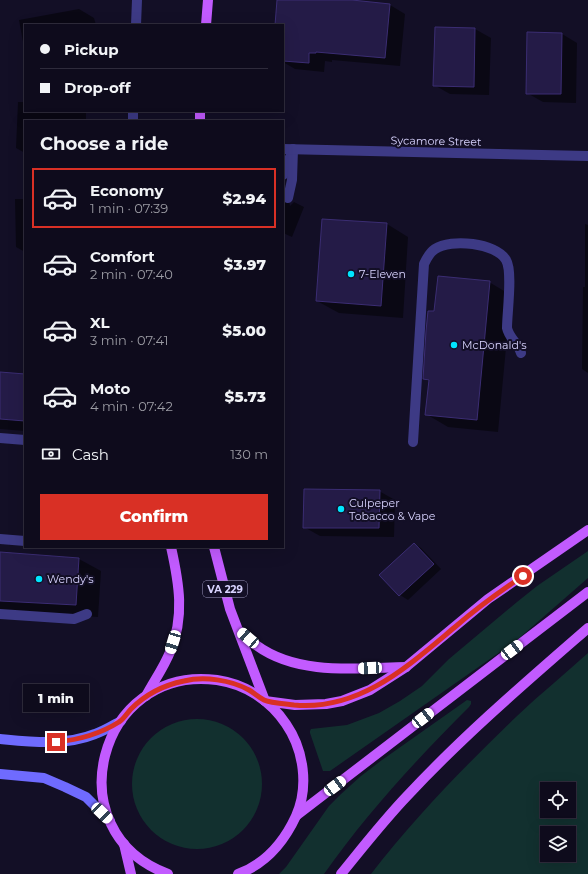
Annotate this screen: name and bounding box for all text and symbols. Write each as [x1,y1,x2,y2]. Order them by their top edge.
text: Pickup [64,40,119,59]
text: Drop-off [64,78,131,97]
text: Choose a ride [40,133,168,155]
street label: Sycamore Street [390,133,482,149]
icon: car [42,180,78,216]
text: Economy [90,181,163,200]
text: $2.94 [223,189,266,208]
text: 1 min · 07:39 [90,200,168,216]
icon: car [42,246,78,282]
text: Comfort [90,247,155,266]
text: $3.97 [224,255,266,274]
text: 2 min · 07:40 [90,266,173,282]
place label: 7-Eleven [359,267,406,281]
marker: 7-Eleven [346,269,356,279]
icon: car [42,312,78,348]
text: XL [90,313,109,332]
text: $5.00 [223,321,266,340]
text: 3 min · 07:41 [90,332,169,348]
place label: McDonald's [462,338,527,352]
marker: McDonald's [449,340,459,350]
icon: car [42,378,78,414]
text: Moto [90,379,130,398]
text: $5.73 [225,387,266,406]
text: 4 min · 07:42 [90,398,173,414]
icon: cash [40,443,62,465]
text: Cash [72,445,109,464]
text: 130 m [230,446,268,462]
button: Confirm [40,494,268,540]
place label: Culpeper Tobacco & Vape [349,496,436,523]
marker: Culpeper Tobacco & Vape [336,504,346,514]
route start [514,567,532,585]
place label: Wendy's [47,572,94,586]
marker: Wendy's [34,574,44,584]
road number: VA 229 [203,581,247,597]
car [235,626,261,650]
car [164,629,182,655]
car [499,638,525,662]
car [358,661,382,675]
callout: 1 min [23,684,89,712]
text: 1 min [38,690,74,706]
car [410,706,436,730]
route end [47,733,65,751]
car [322,774,348,798]
map controls [540,782,576,862]
button: locate [540,782,576,818]
car [89,800,115,826]
button: layers [540,826,576,862]

